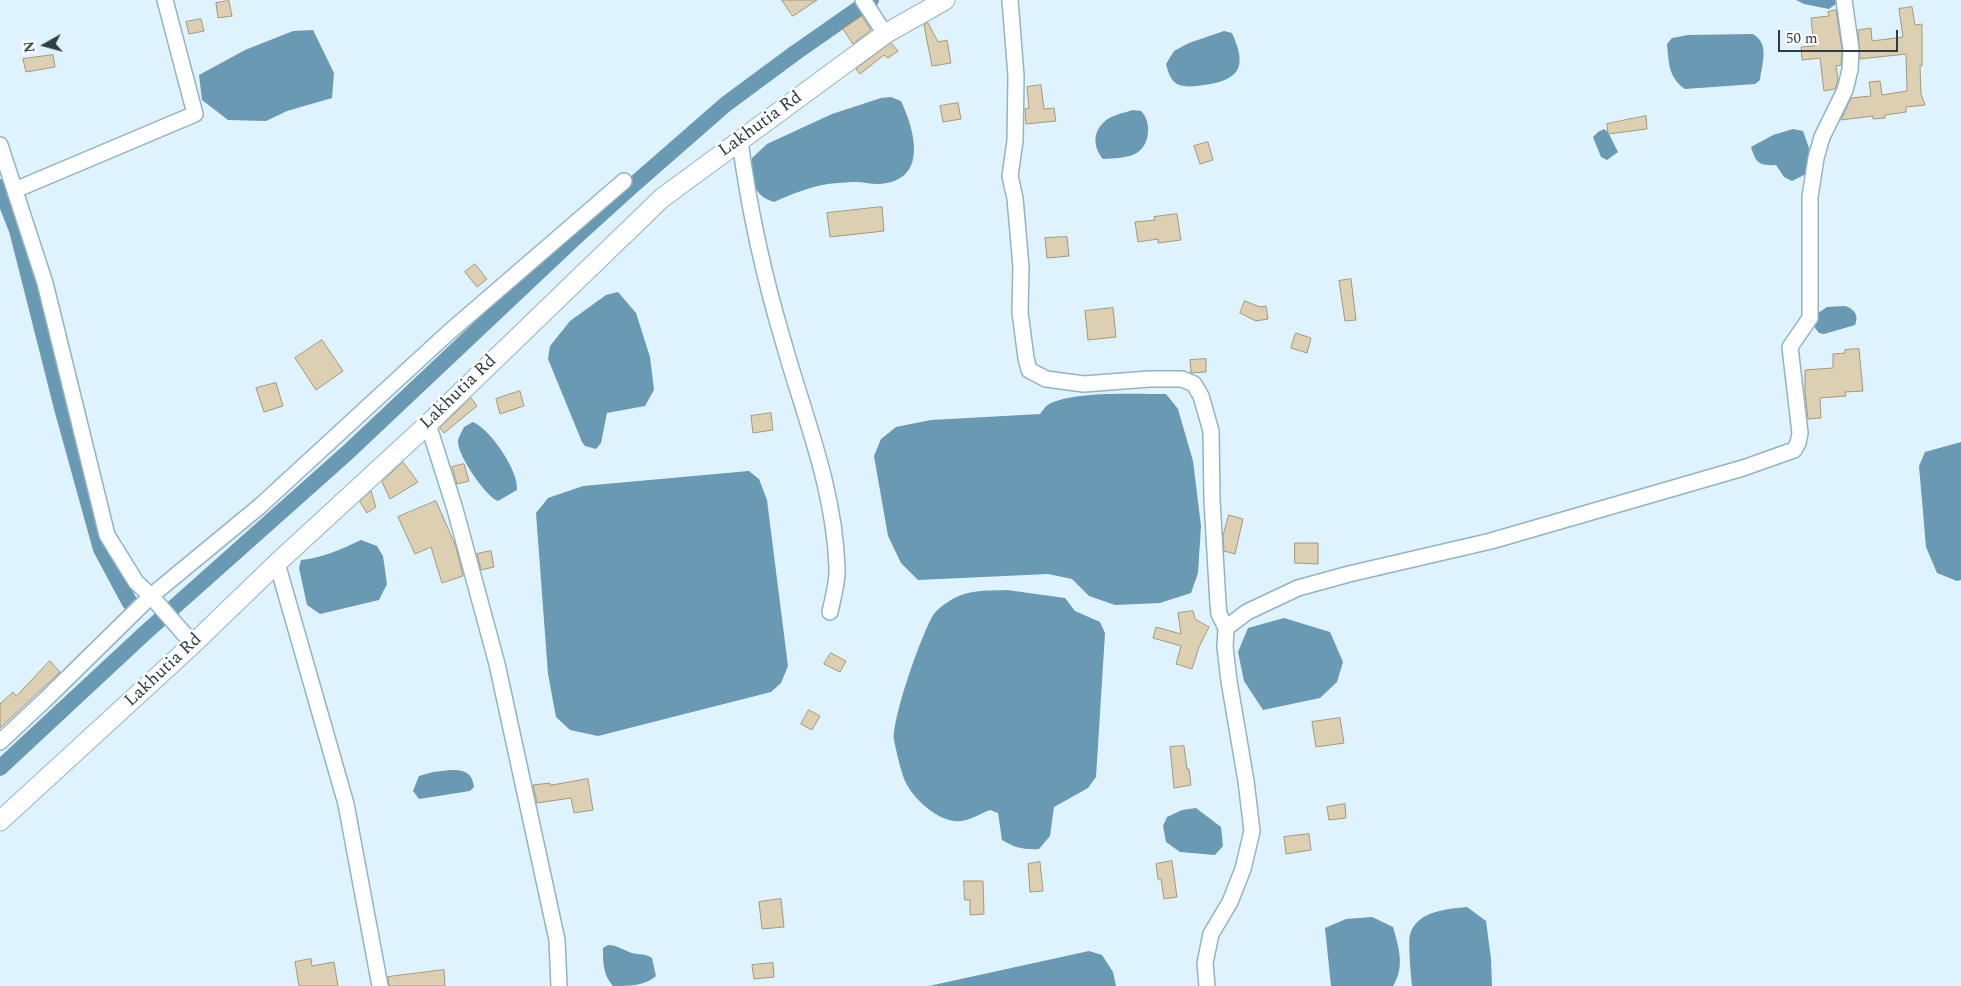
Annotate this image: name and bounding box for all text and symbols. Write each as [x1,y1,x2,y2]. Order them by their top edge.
north arrow [20,20,70,70]
scale bar [1781,20,1901,52]
text: 50 m [1786,27,1818,50]
text: N [18,40,41,54]
street label: Lakhutia Rd [715,88,807,162]
street label: Lakhutia Rd [416,351,502,435]
street label: Lakhutia Rd [121,630,207,712]

